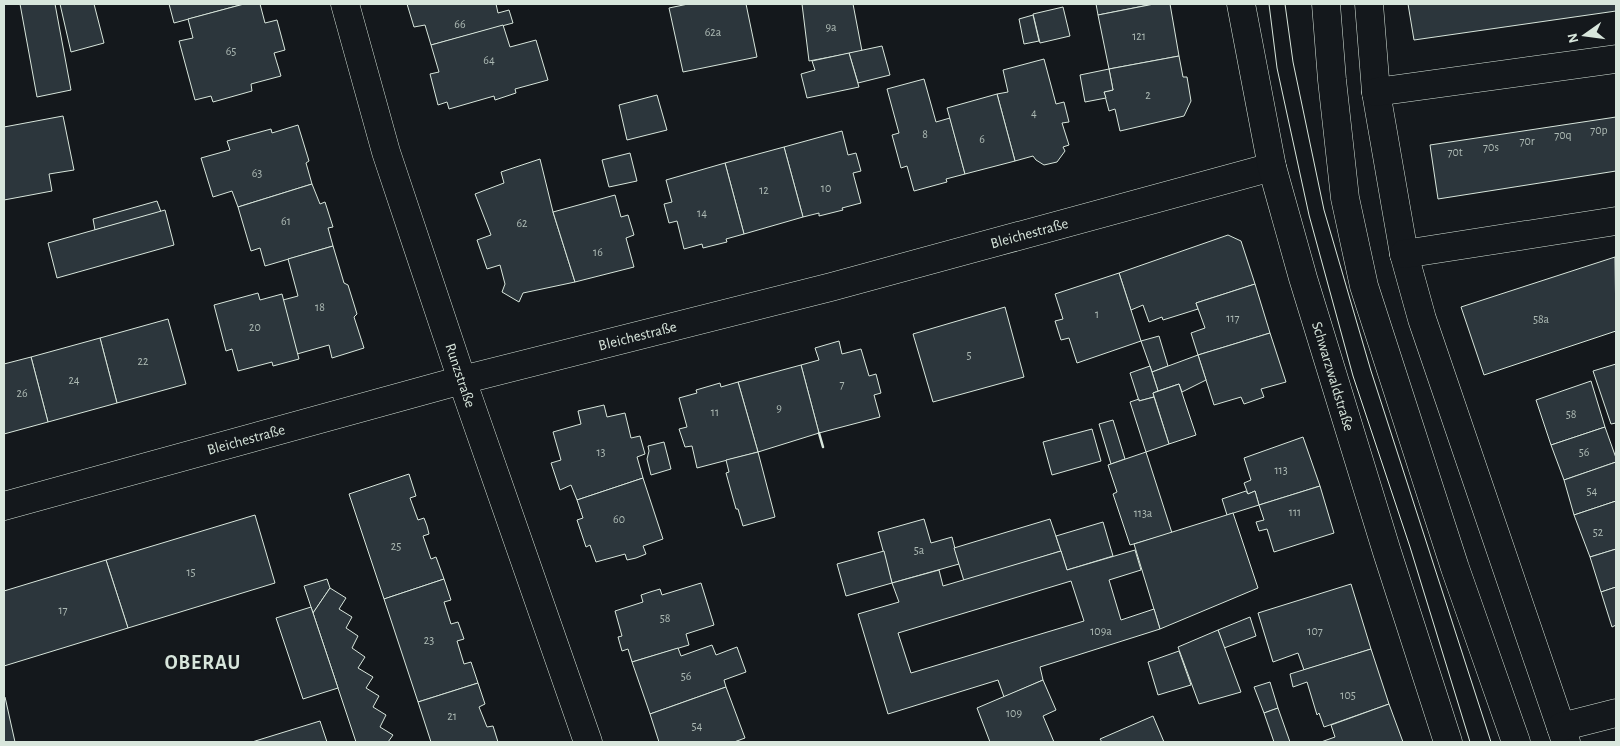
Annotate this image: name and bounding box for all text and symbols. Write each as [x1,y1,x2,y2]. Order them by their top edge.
north arrow [1560,10,1610,60]
house number: 66 [454,18,466,30]
house number: 9a [825,21,837,33]
house number: 62a [705,26,722,38]
house number: 121 [1132,30,1146,42]
text: N [1565,31,1581,44]
house number: 65 [226,45,236,57]
house number: 64 [483,54,495,66]
house number: 2 [1145,89,1151,101]
house number: 4 [1031,107,1037,119]
house number: 70p [1590,124,1608,136]
house number: 8 [922,128,928,140]
house number: 70q [1554,129,1572,141]
house number: 6 [979,133,985,145]
house number: 70r [1519,135,1535,147]
house number: 70s [1483,141,1499,153]
house number: 70t [1447,146,1463,158]
house number: 63 [252,167,262,179]
house number: 10 [821,182,831,194]
house number: 12 [759,184,769,196]
house number: 14 [697,207,707,219]
house number: 61 [281,215,291,227]
street label: Bleichestraße [989,216,1070,251]
house number: 62 [516,217,528,229]
house number: 16 [593,246,603,258]
house number: 18 [315,301,325,313]
house number: 1 [1095,308,1099,320]
house number: 117 [1226,312,1240,324]
house number: 58a [1533,313,1550,325]
street label: Bleichestraße [597,319,678,353]
street label: Schwarzwaldstraße [1309,320,1356,433]
house number: 20 [249,321,261,333]
street label: Runzstraße [442,341,478,410]
house number: 5 [966,349,972,361]
house number: 22 [138,355,149,367]
house number: 24 [68,374,80,386]
house number: 7 [839,378,845,390]
house number: 26 [16,387,28,399]
house number: 9 [776,402,782,414]
house number: 11 [711,406,719,418]
house number: 58 [1566,408,1577,420]
street label: Bleichestraße [206,422,287,458]
house number: 13 [596,446,606,458]
house number: 56 [1579,446,1590,458]
house number: 113 [1274,464,1288,476]
house number: 54 [1587,485,1598,497]
house number: 111 [1289,506,1301,518]
house number: 113a [1134,507,1153,519]
house number: 60 [613,513,625,525]
house number: 52 [1593,526,1604,538]
house number: 25 [391,540,401,552]
house number: 5a [914,544,925,556]
house number: 15 [186,566,196,578]
house number: 17 [58,604,68,616]
house number: 58 [660,612,671,624]
house number: 109a [1090,625,1112,637]
house number: 107 [1307,625,1323,637]
house number: 23 [424,634,434,646]
district label: OBERAU [165,653,241,673]
house number: 56 [681,670,692,682]
house number: 105 [1340,689,1356,701]
house number: 109 [1006,707,1022,719]
house number: 21 [447,710,457,722]
house number: 54 [692,720,703,732]

